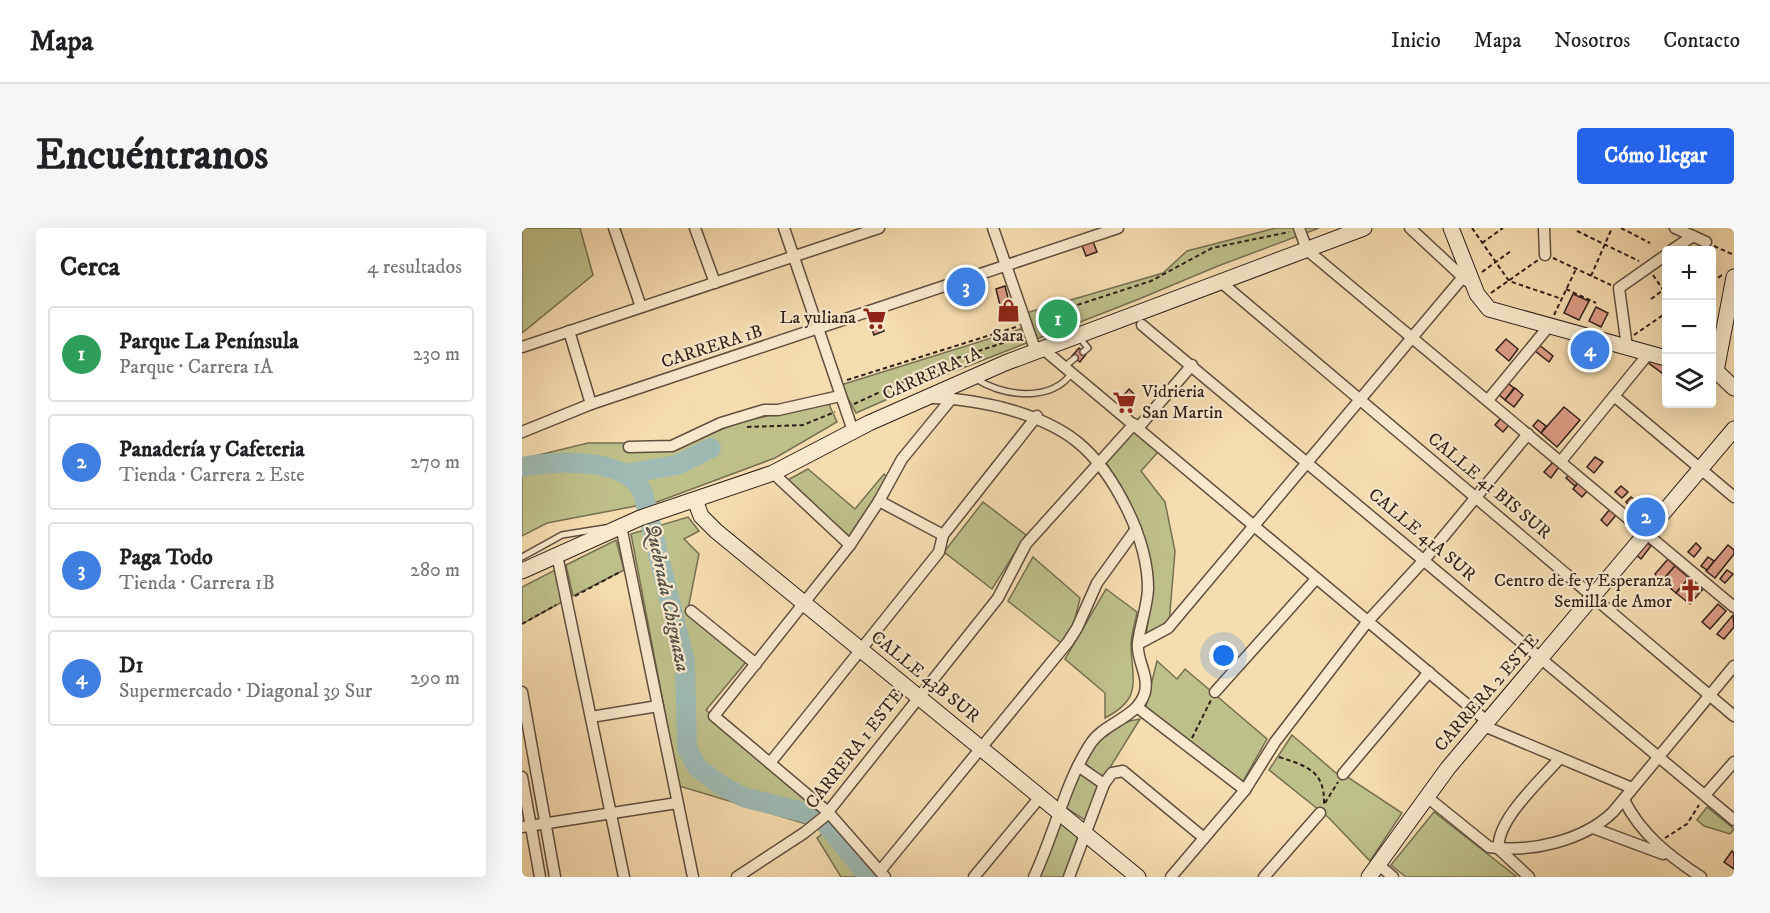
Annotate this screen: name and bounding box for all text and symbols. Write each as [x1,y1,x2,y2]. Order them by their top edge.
text: Mapa [30,24,93,59]
text: Inicio [1391,28,1441,54]
text: Mapa [1474,28,1521,54]
text: Nosotros [1554,28,1630,54]
text: Contacto [1663,28,1740,54]
button: Cómo llegar [1577,128,1734,184]
text: Encuéntranos [36,130,268,182]
map controls [1662,246,1716,408]
button: + [1662,246,1716,300]
text: Cerca [60,251,120,284]
text: 4 resultados [367,255,462,280]
pin: 3 [946,264,986,310]
pin: 1 [1038,296,1078,341]
shop icon: Sara [995,297,1021,323]
button: − [1662,300,1716,354]
supermarket icon: La yuliana [861,305,887,331]
place label: La yuliana [780,307,856,329]
street label: CARRERA 1B [658,320,766,374]
place label: Sara [992,325,1024,347]
text: Parque La Península [119,328,299,355]
pin: 4 [1570,328,1610,372]
text: 1 [78,342,85,367]
text: 230 m [413,342,460,367]
street label: CARRERA 1A [879,342,985,406]
button: layers [1662,354,1716,408]
text: Parque · Carrera 1A [119,355,273,380]
place label: Vidrieria San Martin [1141,381,1224,424]
supermarket icon: Vidrieria San Martin [1111,389,1137,415]
street label: CALLE 41 BIS SUR [1423,428,1555,544]
text: Panadería y Cafeteria [119,436,305,463]
text: 2 [77,450,86,475]
text: 270 m [410,450,460,475]
text: Tienda · Carrera 2 Este [119,463,305,488]
street label: CALLE 41A SUR [1364,484,1480,586]
pin: 2 [1626,494,1666,540]
water label: Quebrada Chiguaza [639,522,695,674]
text: Paga Todo [119,544,213,571]
text: 3 [78,558,85,583]
text: 280 m [410,558,460,583]
place label: Centro de fe y Esperanza Semilla de Amor [1494,570,1672,613]
text: Tienda · Carrera 1B [119,571,275,596]
church icon: Centro de fe y Esperanza Semilla de Amor [1677,578,1703,604]
street label: CALLE 43B SUR [866,626,984,728]
street label: CARRERA 2 ESTE [1430,629,1544,756]
your location [1209,641,1238,670]
text: D1 [119,652,143,679]
text: 4 [76,666,87,691]
text: 290 m [410,666,460,691]
text: Supermercado · Diagonal 39 Sur [119,679,372,704]
street label: CARRERA 1 ESTE [801,684,909,813]

